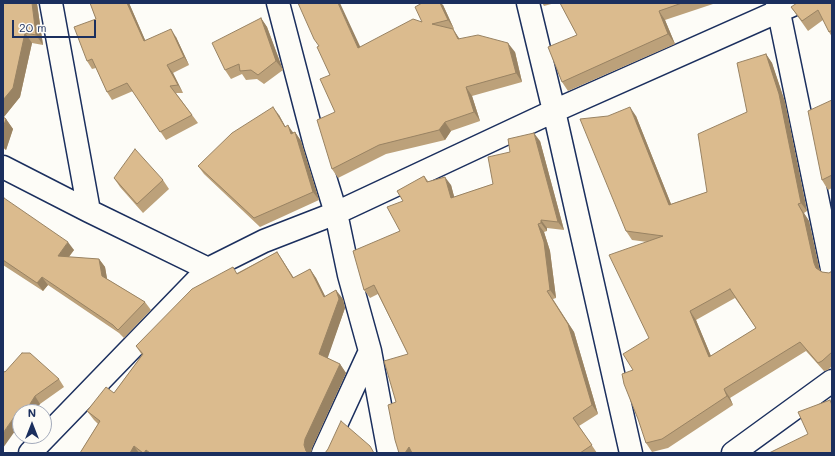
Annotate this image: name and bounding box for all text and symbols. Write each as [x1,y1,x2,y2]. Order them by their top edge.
scale bar [14,12,98,38]
text: 20 m [19,19,47,35]
north arrow [12,404,52,444]
text: N [28,405,36,420]

